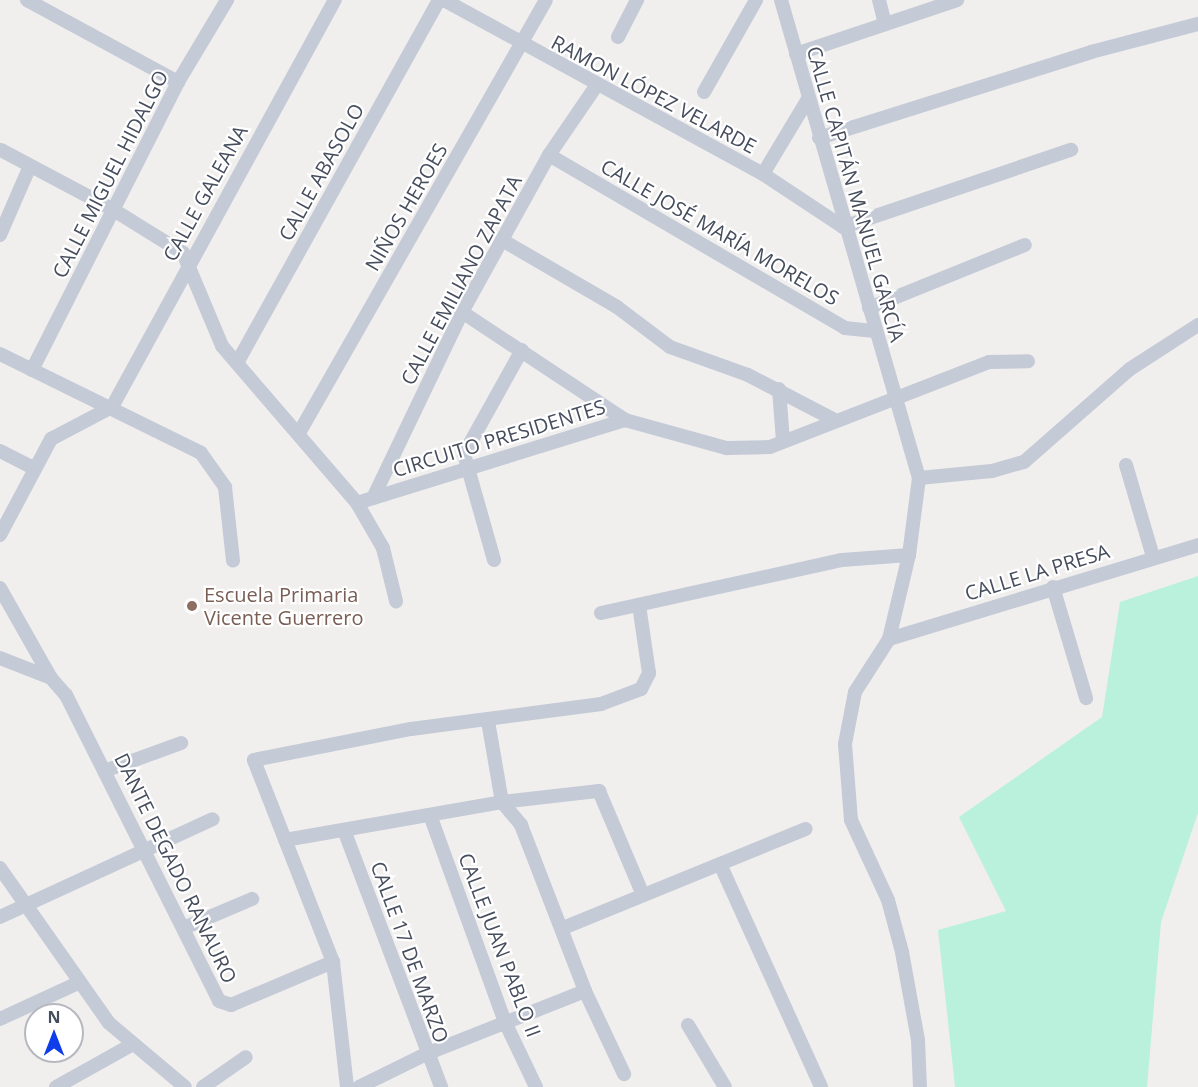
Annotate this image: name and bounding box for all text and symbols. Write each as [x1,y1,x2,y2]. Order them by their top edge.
street label: RAMON LÓPEZ VELARDE [547,30,761,158]
street label: CALLE CAPITÁN MANUEL GARCÍA [802,43,910,345]
street label: CALLE MIGUEL HIDALGO [47,66,173,282]
street label: CALLE ABASOLO [273,99,369,245]
street label: CALLE GALEANA [158,121,252,265]
street label: NIÑOS HEROES [360,139,452,275]
street label: CALLE JOSÉ MARÍA MORELOS [597,154,843,310]
street label: CALLE EMILIANO ZAPATA [395,171,527,389]
street label: CIRCUITO PRESIDENTES [390,394,608,482]
street label: CALLE LA PRESA [962,539,1112,605]
place label: Escuela Primaria Vicente Guerrero [204,582,363,629]
marker: Escuela Primaria Vicente Guerrero [185,599,199,613]
street label: DANTE DEGADO RANAURO [110,749,242,987]
street label: CALLE JUAN PABLO II [454,850,546,1040]
street label: CALLE 17 DE MARZO [366,858,454,1046]
north arrow [24,1003,84,1063]
text: N [47,1006,61,1028]

